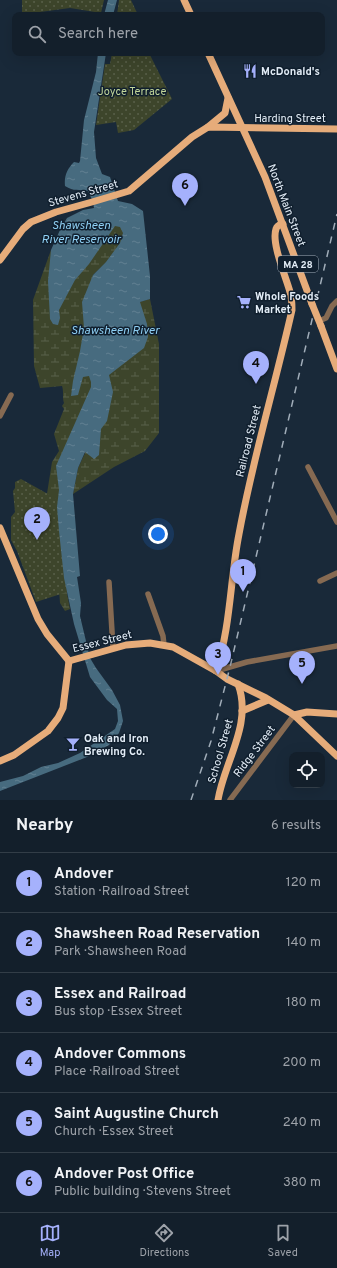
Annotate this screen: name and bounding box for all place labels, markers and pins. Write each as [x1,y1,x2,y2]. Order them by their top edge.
restaurant icon: McDonald's [242,63,258,79]
place label: McDonald's [261,65,320,79]
pin: 6 [172,173,198,206]
place label: Whole Foods Market [255,290,319,317]
supermarket icon: Whole Foods Market [236,294,252,310]
pin: 4 [243,351,269,384]
pin: 2 [24,507,50,540]
pin: 1 [230,559,256,592]
pin: 3 [205,642,231,675]
pin: 5 [289,651,315,684]
place label: Oak and Iron Brewing Co. [84,732,149,759]
bar icon: Oak and Iron Brewing Co. [65,736,81,752]

